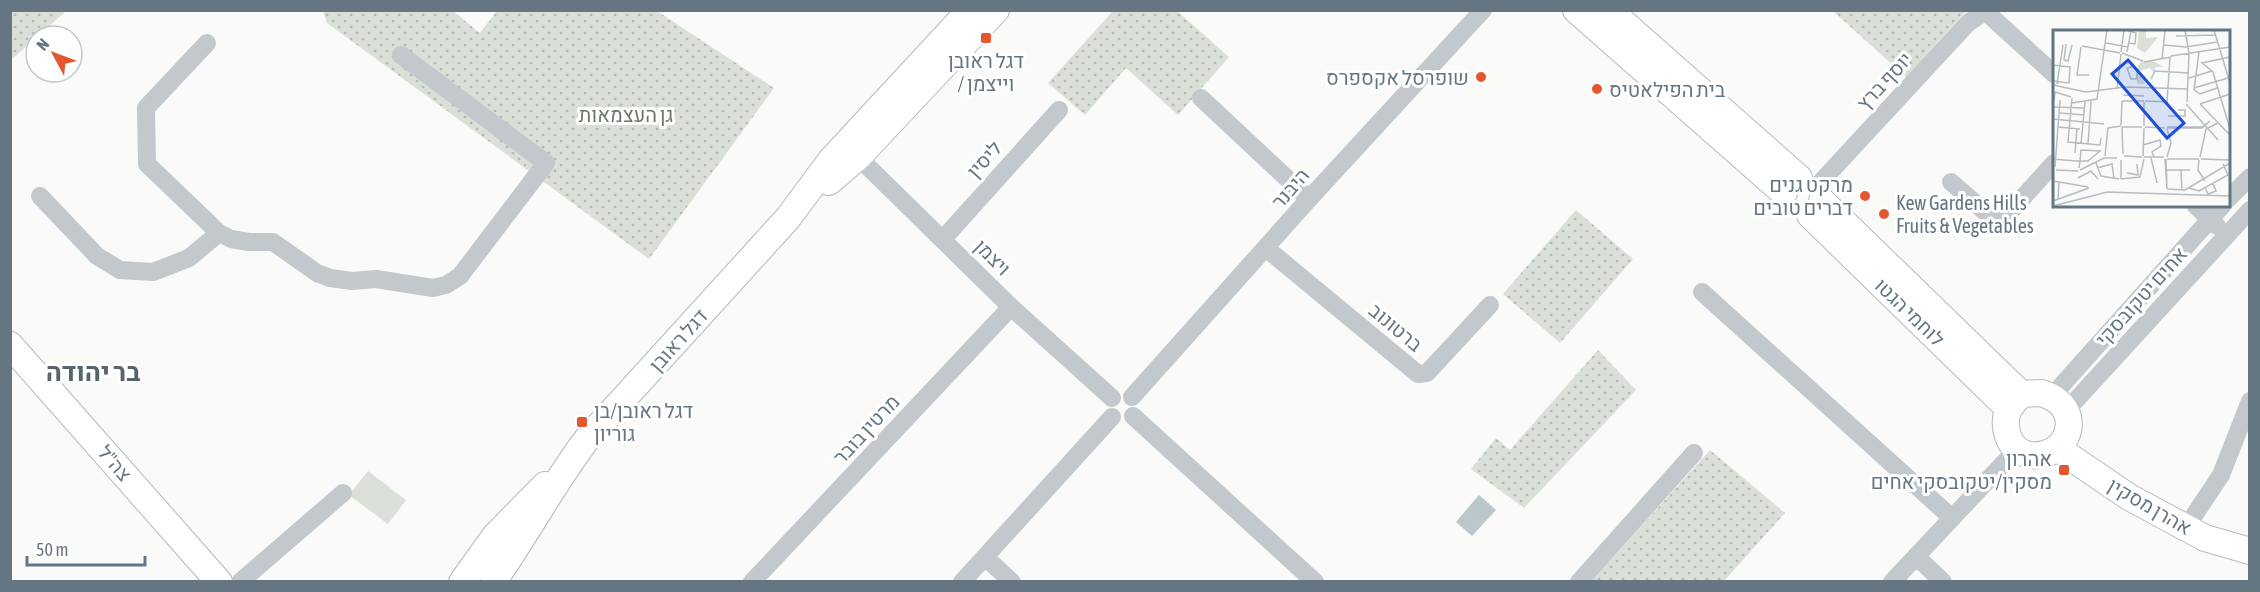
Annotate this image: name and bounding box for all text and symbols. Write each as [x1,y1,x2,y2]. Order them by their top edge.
north arrow [24,24,84,84]
inset map [2053,30,2230,207]
marker: דגל ראובן / וייצמן [979,31,993,45]
text: N [33,35,53,54]
street label: יוסף ברץ [1852,47,1916,115]
place label: דגל ראובן / וייצמן [948,49,1024,95]
place label: שופרסל אקספרס [1326,66,1469,89]
marker: שופרסל אקספרס [1474,70,1488,84]
place label: בית הפילאטיס [1609,78,1726,101]
marker: בית הפילאטיס [1590,82,1604,96]
park label: גן העצמאות [579,103,673,126]
street label: ליסין [962,136,1006,182]
street label: היבנר [1266,163,1314,213]
place label: מרקט גנים דברים טובים [1753,173,1853,219]
marker: מרקט גנים דברים טובים [1858,189,1872,203]
place label: Kew Gardens Hills Fruits & Vegetables [1896,191,2034,237]
marker: Kew Gardens Hills Fruits & Vegetables [1877,207,1891,221]
street label: ויצמן [970,234,1016,280]
street label: אחים יטקובסקי [2091,242,2191,350]
street label: לוחמי הגטו [1871,273,1949,351]
street label: ברטונוב [1365,298,1428,356]
street label: דגל ראובן [644,304,712,376]
district label: בר יהודה [46,357,140,387]
street label: מרטין בובר [828,390,904,468]
place label: דגל ראובן/בן גוריון [594,399,693,445]
marker: דגל ראובן/בן גוריון [575,415,589,429]
street label: צה"ל [93,441,137,485]
place label: אהרון מסקין/יטקובסקי אחים [1871,447,2052,493]
marker: אהרון מסקין/יטקובסקי אחים [2057,463,2071,477]
street label: אהרן מסקין [2104,473,2196,539]
scale bar [27,529,146,567]
text: 50 m [36,539,68,560]

